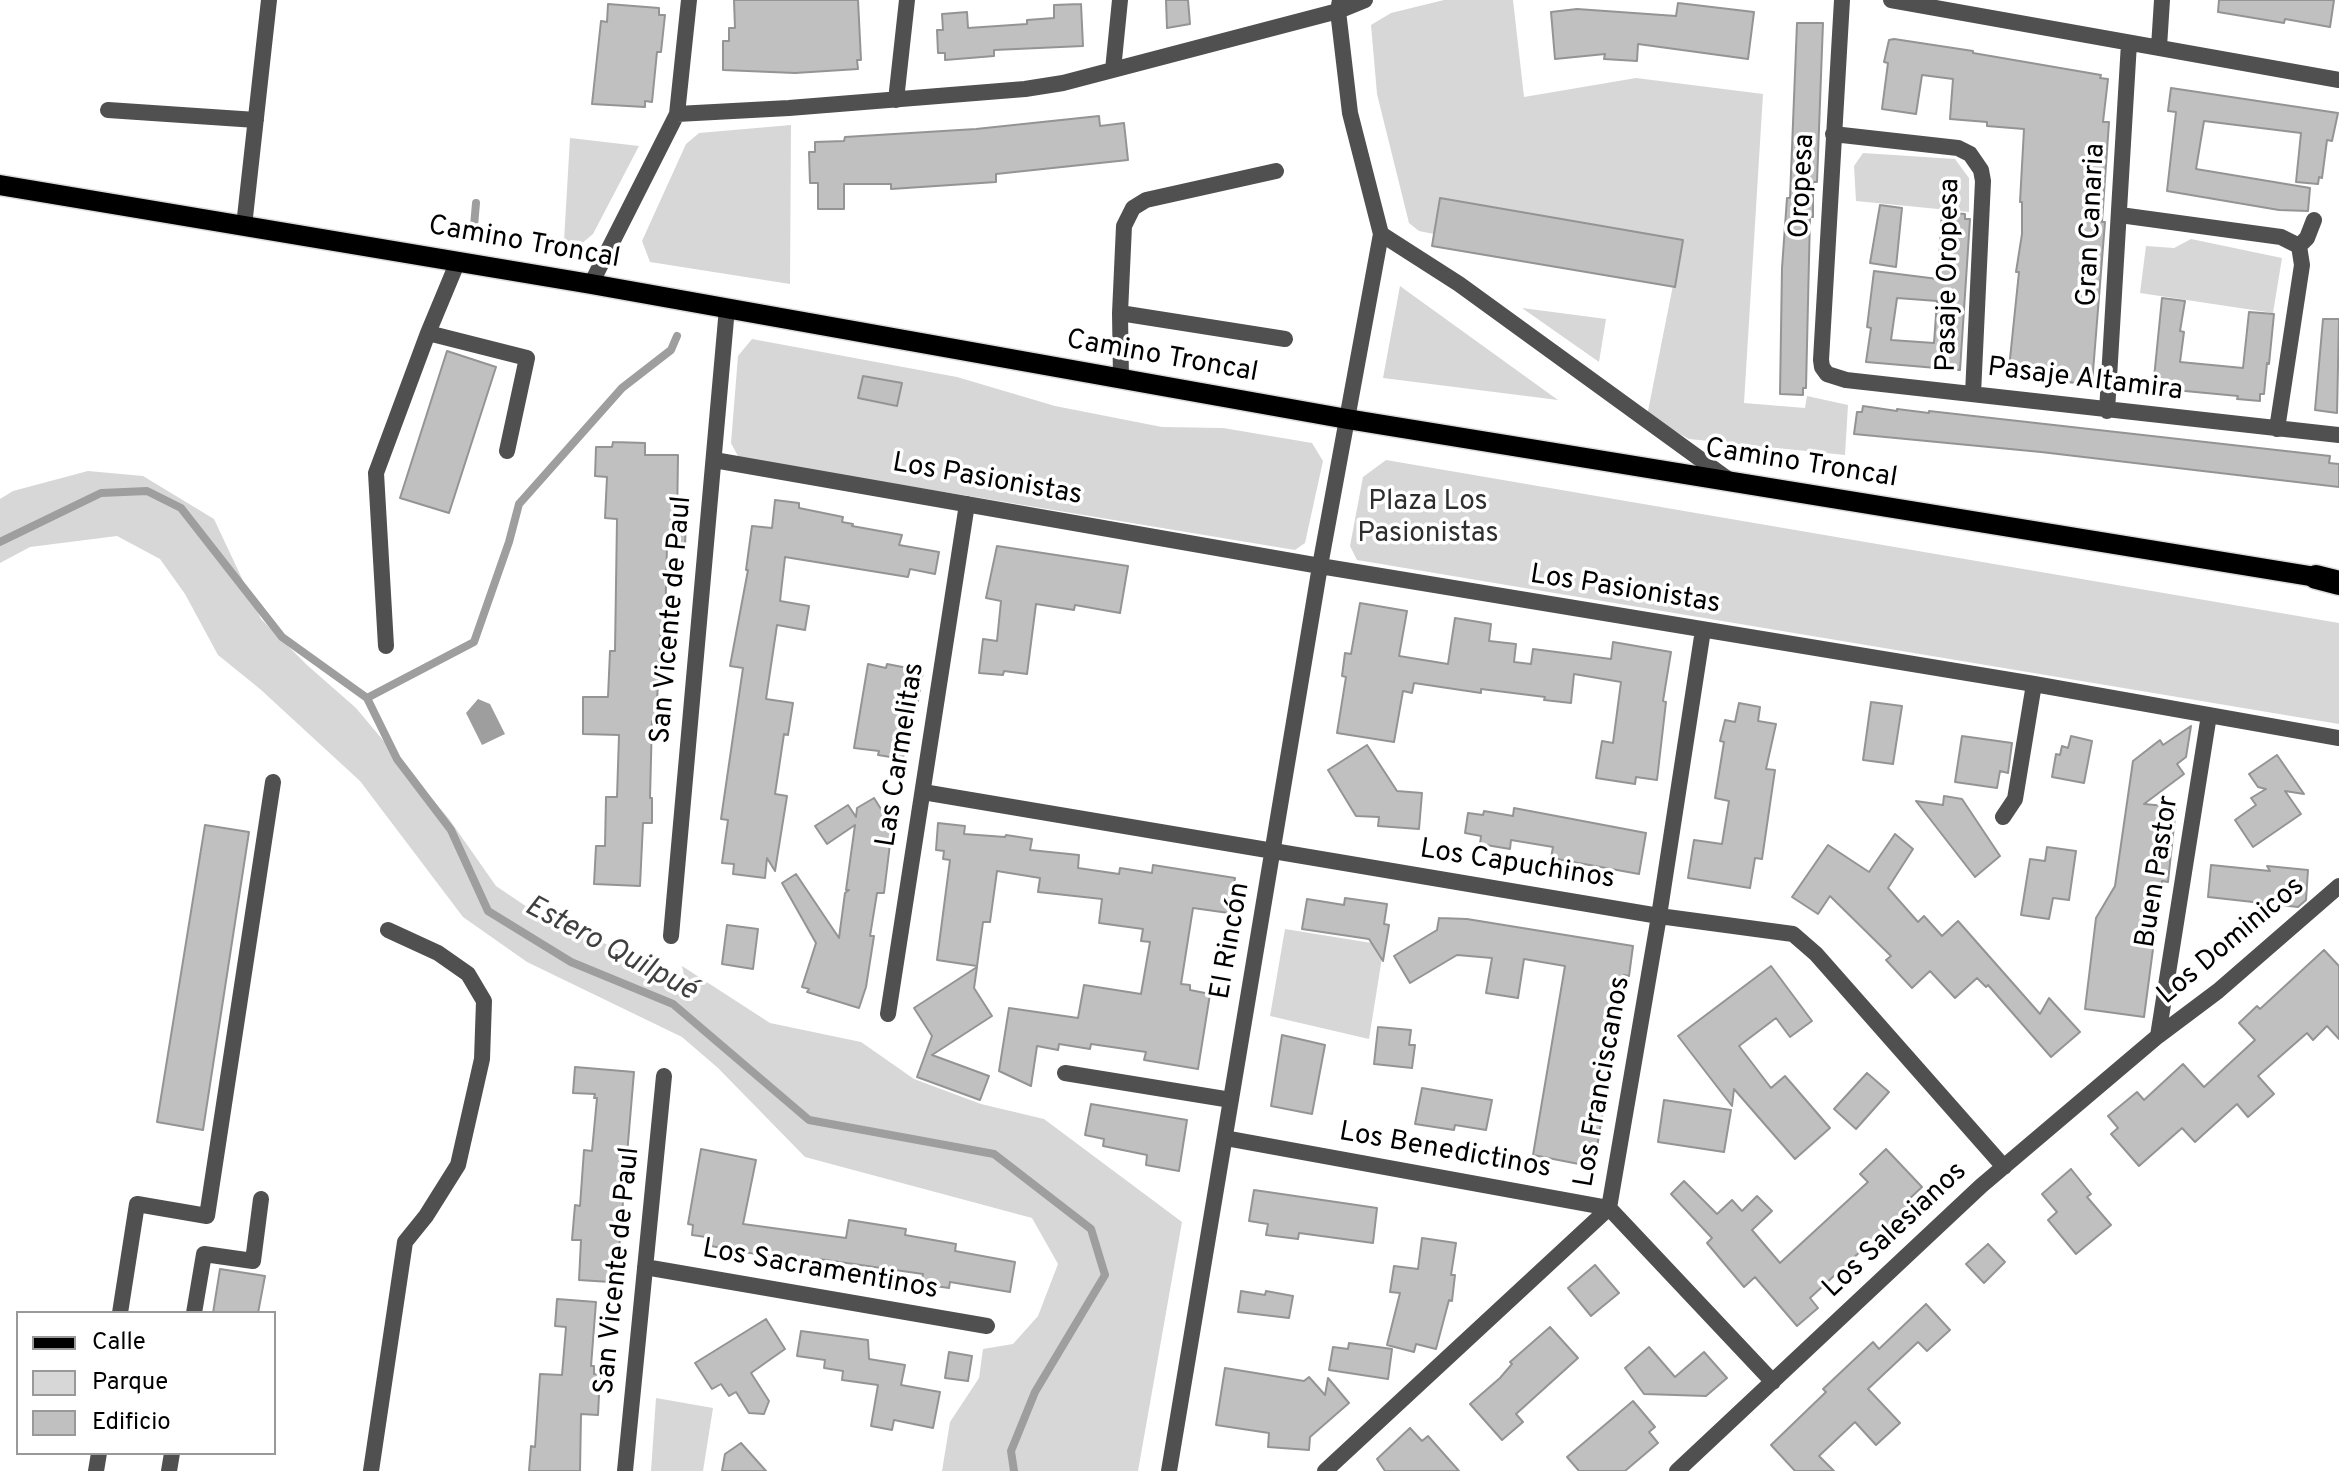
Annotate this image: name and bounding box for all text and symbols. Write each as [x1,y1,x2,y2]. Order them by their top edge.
street label: Oropesa [1784,133,1824,239]
street label: Gran Canaria [2072,142,2114,308]
street label: Pasaje Oropesa [1932,178,1968,372]
street label: Camino Troncal [426,211,622,277]
street label: Camino Troncal [1064,325,1260,391]
street label: Pasaje Altamira [1985,352,2185,410]
street label: Camino Troncal [1703,433,1899,497]
street label: Los Pasionistas [889,448,1085,514]
park label: Plaza Los Pasionistas [1357,486,1499,552]
street label: San Vicente de Paul [645,495,701,745]
street label: Los Pasionistas [1527,559,1723,623]
street label: Las Carmelitas [871,661,933,849]
street label: Buen Pastor [2130,794,2188,950]
street label: Los Capuchinos [1417,834,1617,898]
street label: Los Dominicos [2152,871,2312,1013]
street label: El Rincón [1205,880,1259,1002]
water label: Estero Quilpué [518,890,702,1010]
street label: Los Franciscanos [1569,974,1639,1190]
street label: Los Benedictinos [1336,1117,1554,1187]
street label: San Vicente de Paul [589,1146,649,1396]
street label: Los Salesianos [1817,1156,1975,1306]
street label: Los Sacramentinos [700,1234,940,1308]
legend [16,1311,276,1455]
text: Calle [92,1328,146,1358]
text: Parque [92,1368,168,1398]
text: Edificio [92,1408,171,1438]

